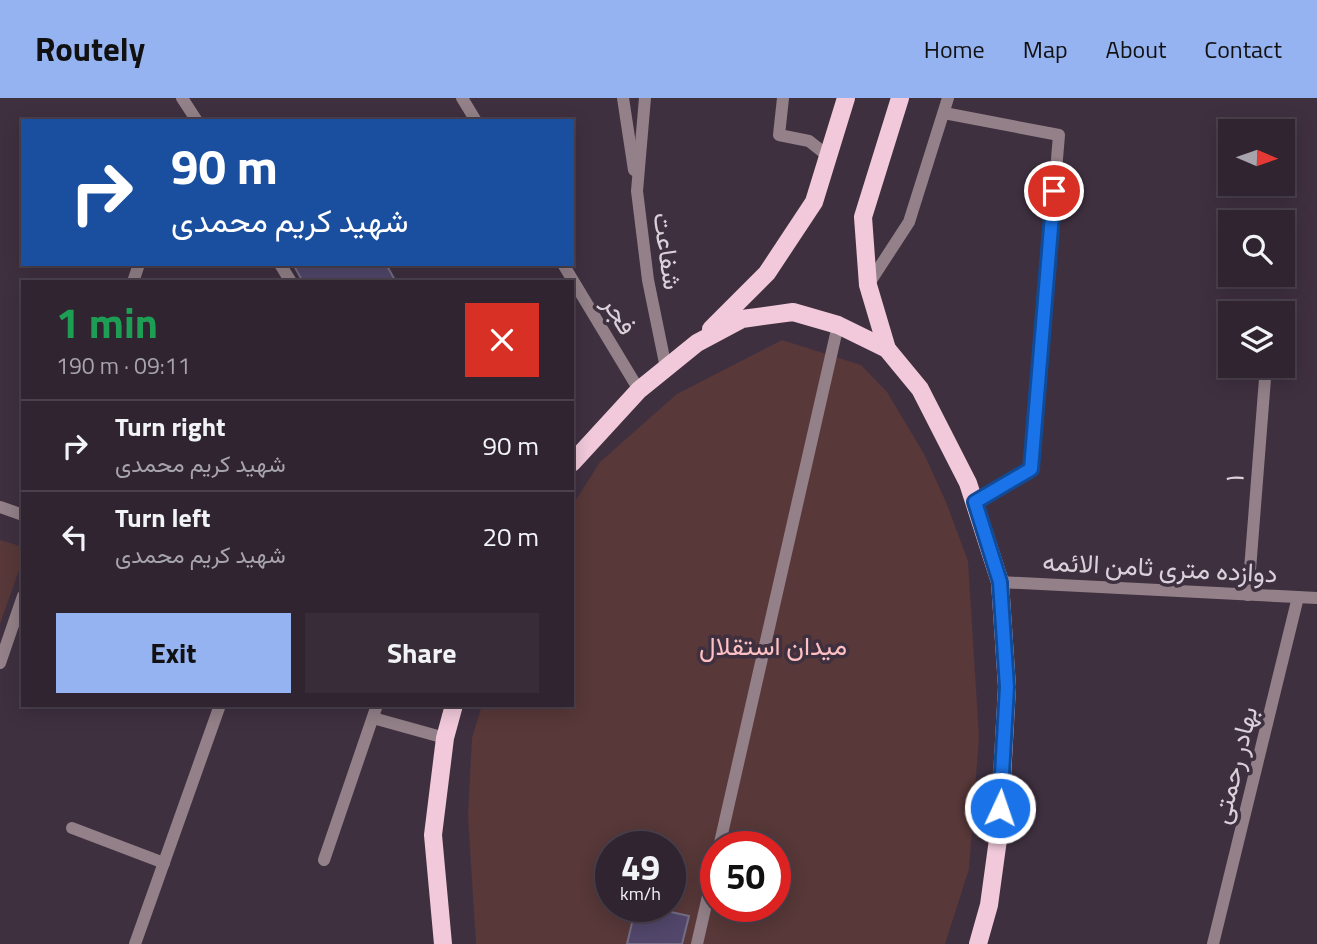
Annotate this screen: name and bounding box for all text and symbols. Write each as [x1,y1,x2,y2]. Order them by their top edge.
text: Routely [35,24,145,74]
text: Home [924,31,985,67]
text: Map [1023,31,1068,67]
text: About [1106,31,1166,67]
text: Contact [1204,31,1282,67]
north arrow [1218,119,1295,196]
map controls [1218,119,1295,378]
text: 90 m [171,128,278,203]
icon: right [56,147,147,238]
pin [1024,161,1084,221]
icon: arrive [1035,172,1073,210]
text: شهید کریم محمدی [171,196,409,244]
street label: شفاعت [643,210,693,292]
button: search [1218,210,1295,287]
street label: فجر [593,287,647,342]
text: 1 min [56,290,158,354]
button: layers [1218,301,1295,378]
button: close [465,303,539,377]
text: 190 m · 09:11 [56,348,191,383]
text: Turn right [115,407,226,446]
text: 90 m [482,426,539,465]
icon: right [56,427,94,465]
text: شهید کریم محمدی [115,446,286,481]
street label: ۱ [1214,473,1254,483]
text: Turn left [115,498,210,537]
text: 20 m [482,517,539,556]
icon: left [56,518,94,556]
text: شهید کریم محمدی [115,537,286,572]
street label: دوازده متری ثامن الائمه [1041,541,1279,593]
button: Exit [56,613,291,693]
button: Share [305,613,539,693]
park label: میدان استقلال [699,626,847,665]
street label: بهادر رحمتی [1201,702,1267,828]
position arrow [963,771,1037,845]
speed limit sign: 50 [700,831,791,922]
text: 49 [621,840,660,894]
text: km/h [620,880,661,907]

